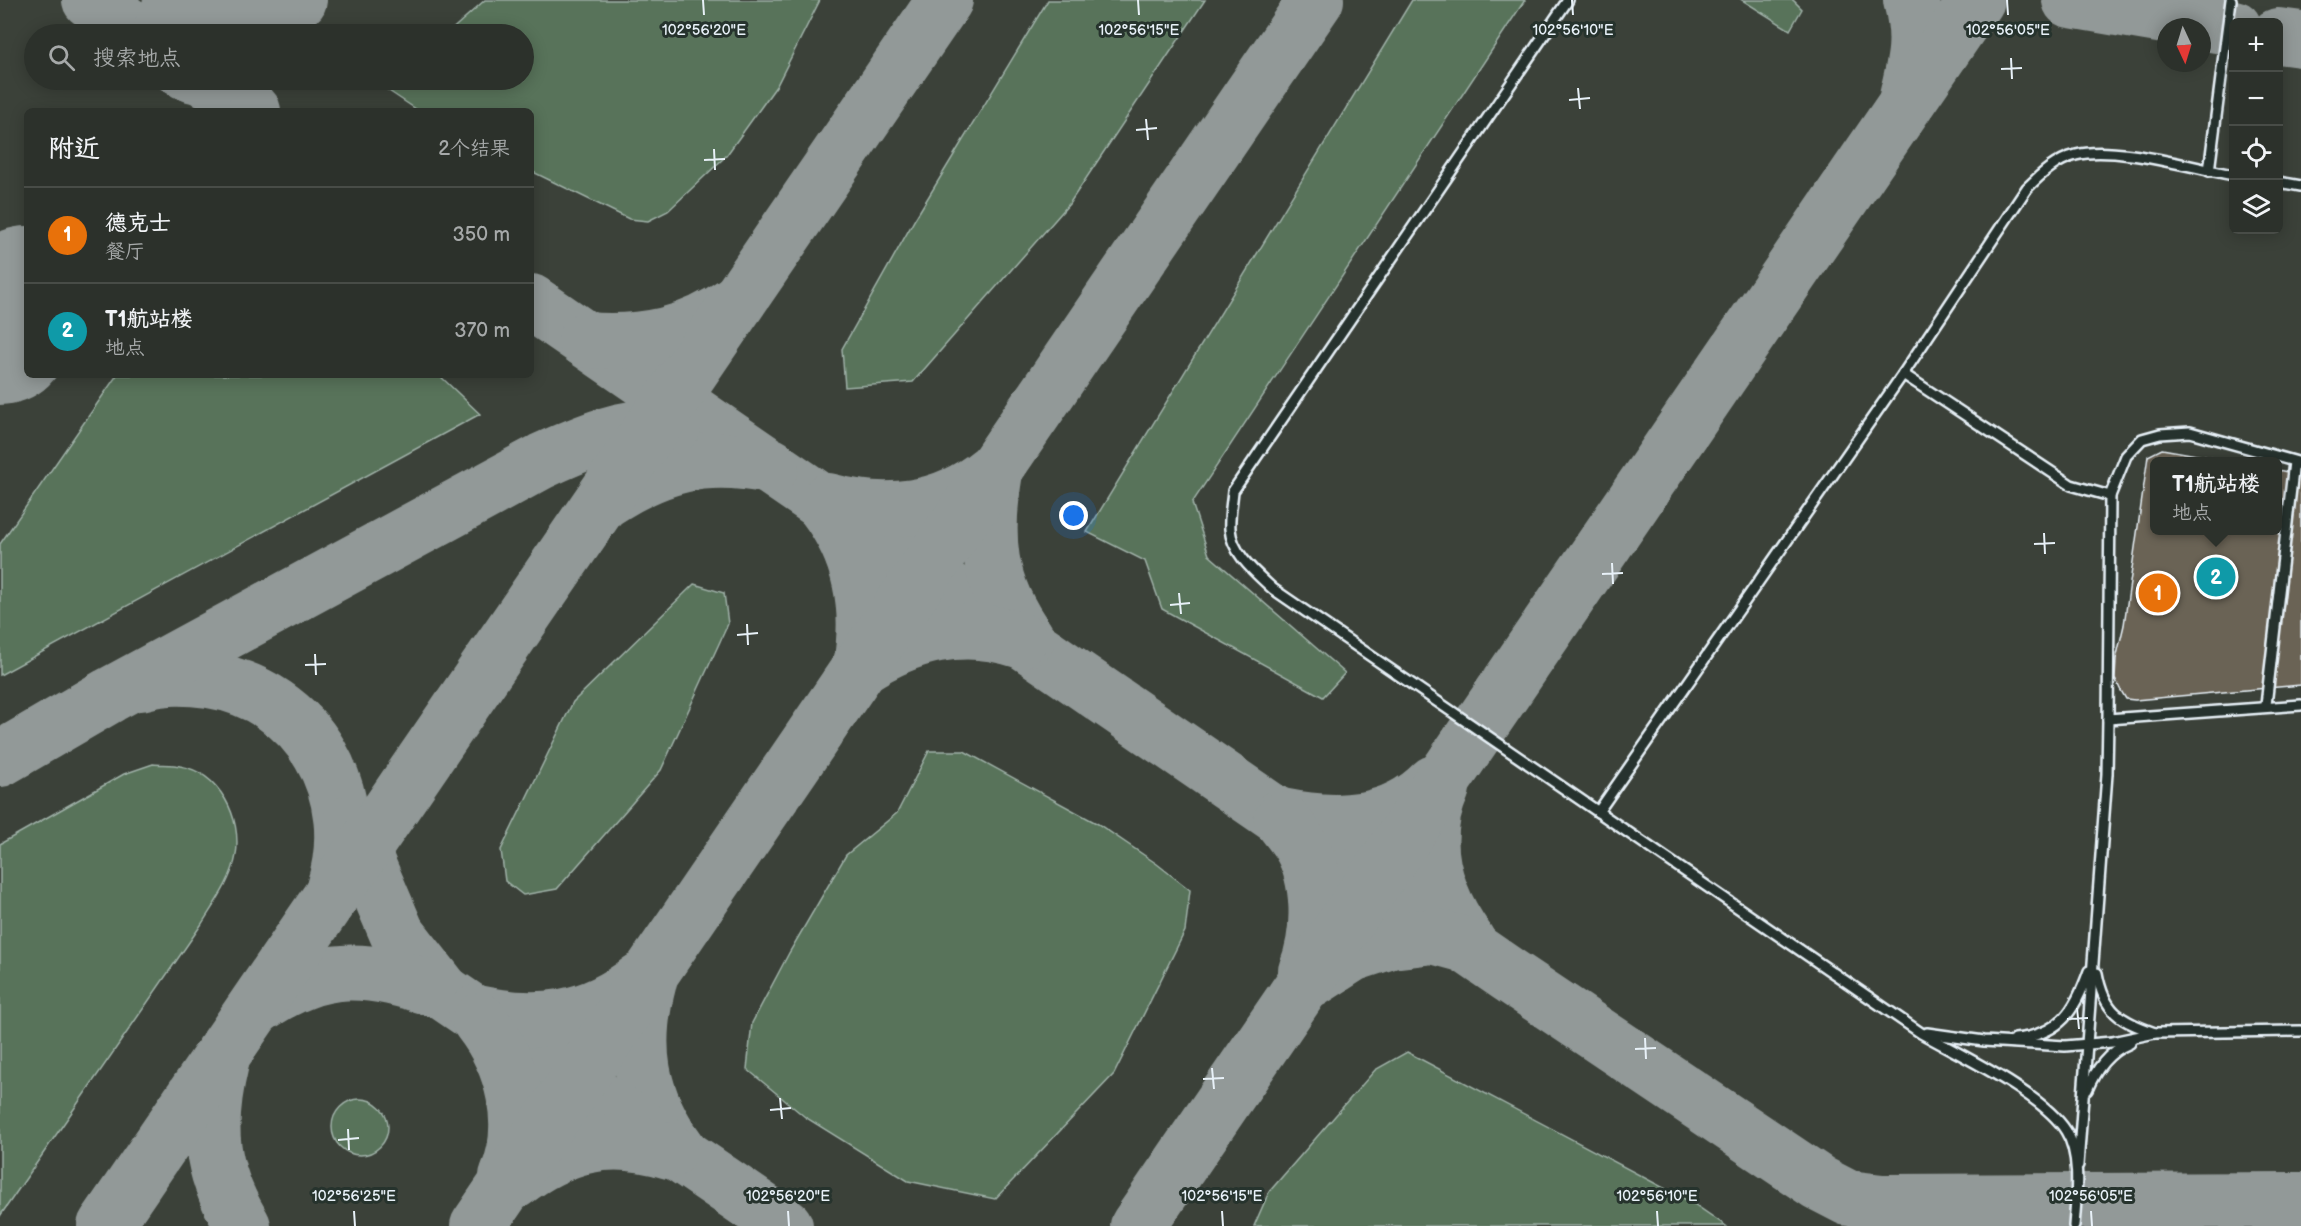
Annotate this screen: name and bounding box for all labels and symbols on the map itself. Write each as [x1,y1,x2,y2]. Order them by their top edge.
north arrow [2157,18,2211,72]
text: 102°56'20"E [662,21,746,40]
text: 102°56'15"E [1099,21,1180,40]
text: 102°56'10"E [1532,21,1614,40]
text: 102°56'05"E [1966,21,2050,40]
your location [1059,501,1088,530]
pin: 2 [2196,554,2236,600]
pin: 1 [2138,570,2178,616]
text: 102°56'25"E [312,1187,396,1206]
text: 102°56'20"E [746,1187,830,1206]
text: 102°56'15"E [1182,1187,1263,1206]
text: 102°56'10"E [1616,1187,1698,1206]
text: 102°56'05"E [2049,1187,2133,1206]

